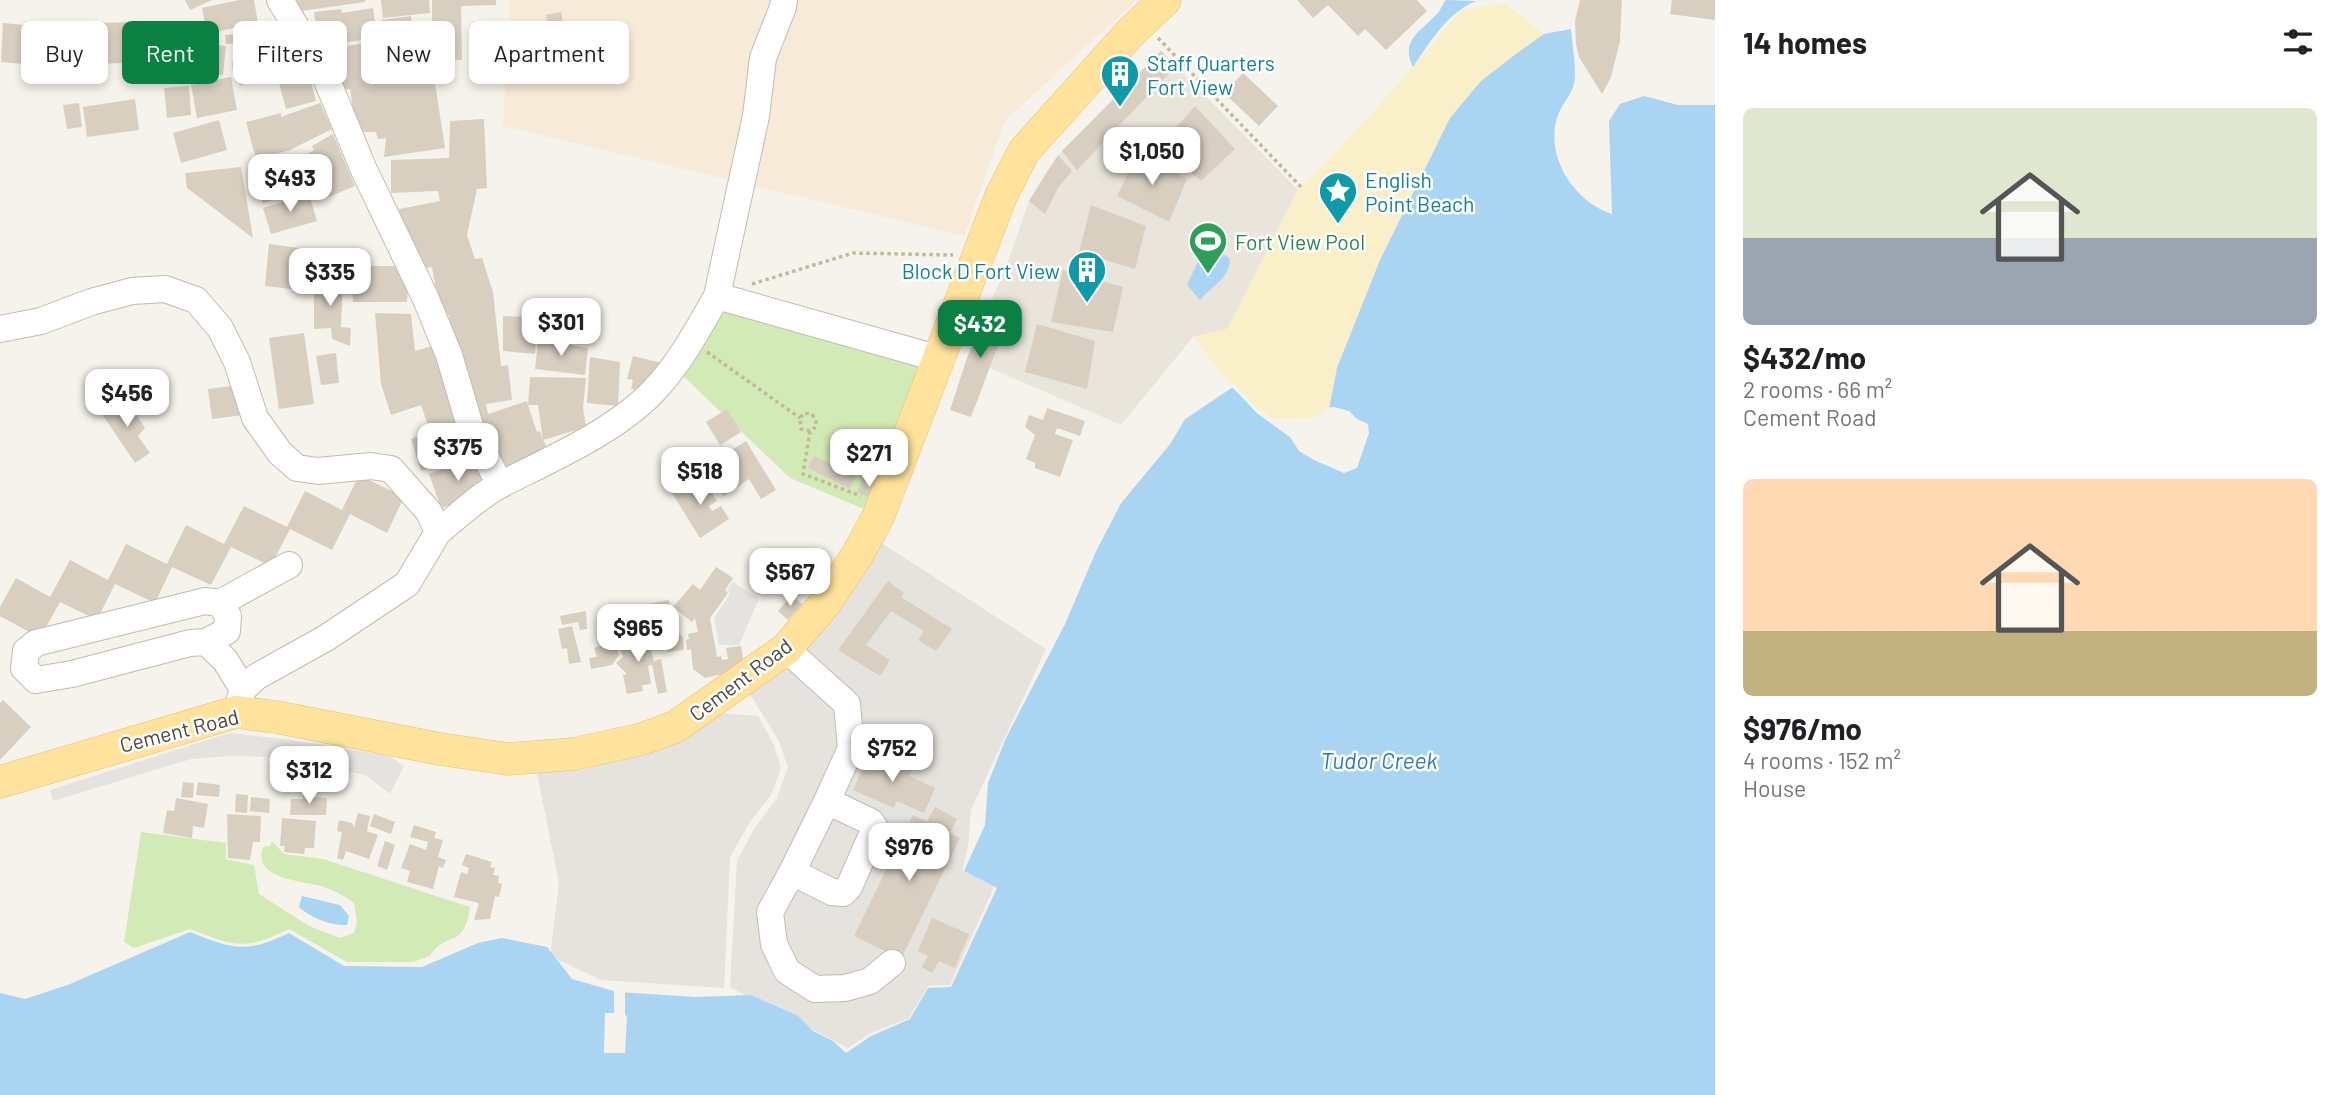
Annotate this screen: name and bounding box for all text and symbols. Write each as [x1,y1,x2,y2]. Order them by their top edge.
chip: Buy [21,21,108,84]
chip: Rent [122,21,219,84]
chip: Filters [233,21,347,84]
chip: New [361,21,455,84]
chip: Apartment [469,21,629,84]
icon: filters [2279,23,2317,61]
text: 14 homes [1743,24,1867,60]
place label: Staff Quarters Fort View [1147,50,1275,99]
building icon: Staff Quarters Fort View [1099,53,1141,108]
pin: $1,050 [1095,128,1209,187]
text: $1,050 [1119,136,1185,164]
pin: $493 [249,154,331,214]
icon: home [1967,154,2093,280]
text: $493 [264,163,316,191]
place label: English Point Beach [1365,167,1474,216]
place icon: English Point Beach [1317,170,1359,225]
sports icon: Fort View Pool [1187,220,1229,275]
place label: Fort View Pool [1235,229,1365,254]
pin: $335 [289,248,371,308]
building icon: Block D Fort View [1066,249,1108,304]
text: $335 [305,257,355,285]
place label: Block D Fort View [902,258,1060,283]
pin: $301 [520,298,602,358]
pin: $432 [939,300,1021,360]
text: $301 [538,307,584,335]
text: $432 [954,309,1006,337]
text: $432/mo [1743,339,1866,375]
pin: $456 [86,370,168,429]
text: 2 rooms · 66 m² [1743,375,1892,403]
text: $456 [101,378,153,406]
text: Cement Road [1743,403,1877,431]
pin: $375 [417,424,499,483]
pin: $271 [828,430,910,489]
text: $375 [433,432,483,460]
text: $271 [846,438,892,466]
pin: $518 [659,448,741,507]
text: $518 [677,456,723,484]
icon: home [1967,525,2093,651]
pin: $567 [749,548,831,608]
text: $567 [765,557,815,585]
pin: $965 [597,604,679,664]
text: $965 [613,613,663,641]
street label: Cement Road [684,632,796,726]
street label: Cement Road [117,703,241,757]
text: $976/mo [1743,710,1862,746]
pin: $752 [851,724,933,784]
text: $752 [867,733,917,761]
pin: $312 [268,746,350,806]
water label: Tudor Creek [1320,746,1438,774]
text: 4 rooms · 152 m² [1743,746,1901,774]
text: $312 [286,755,332,783]
text: House [1743,774,1806,802]
pin: $976 [868,824,950,883]
text: $976 [884,832,934,860]

